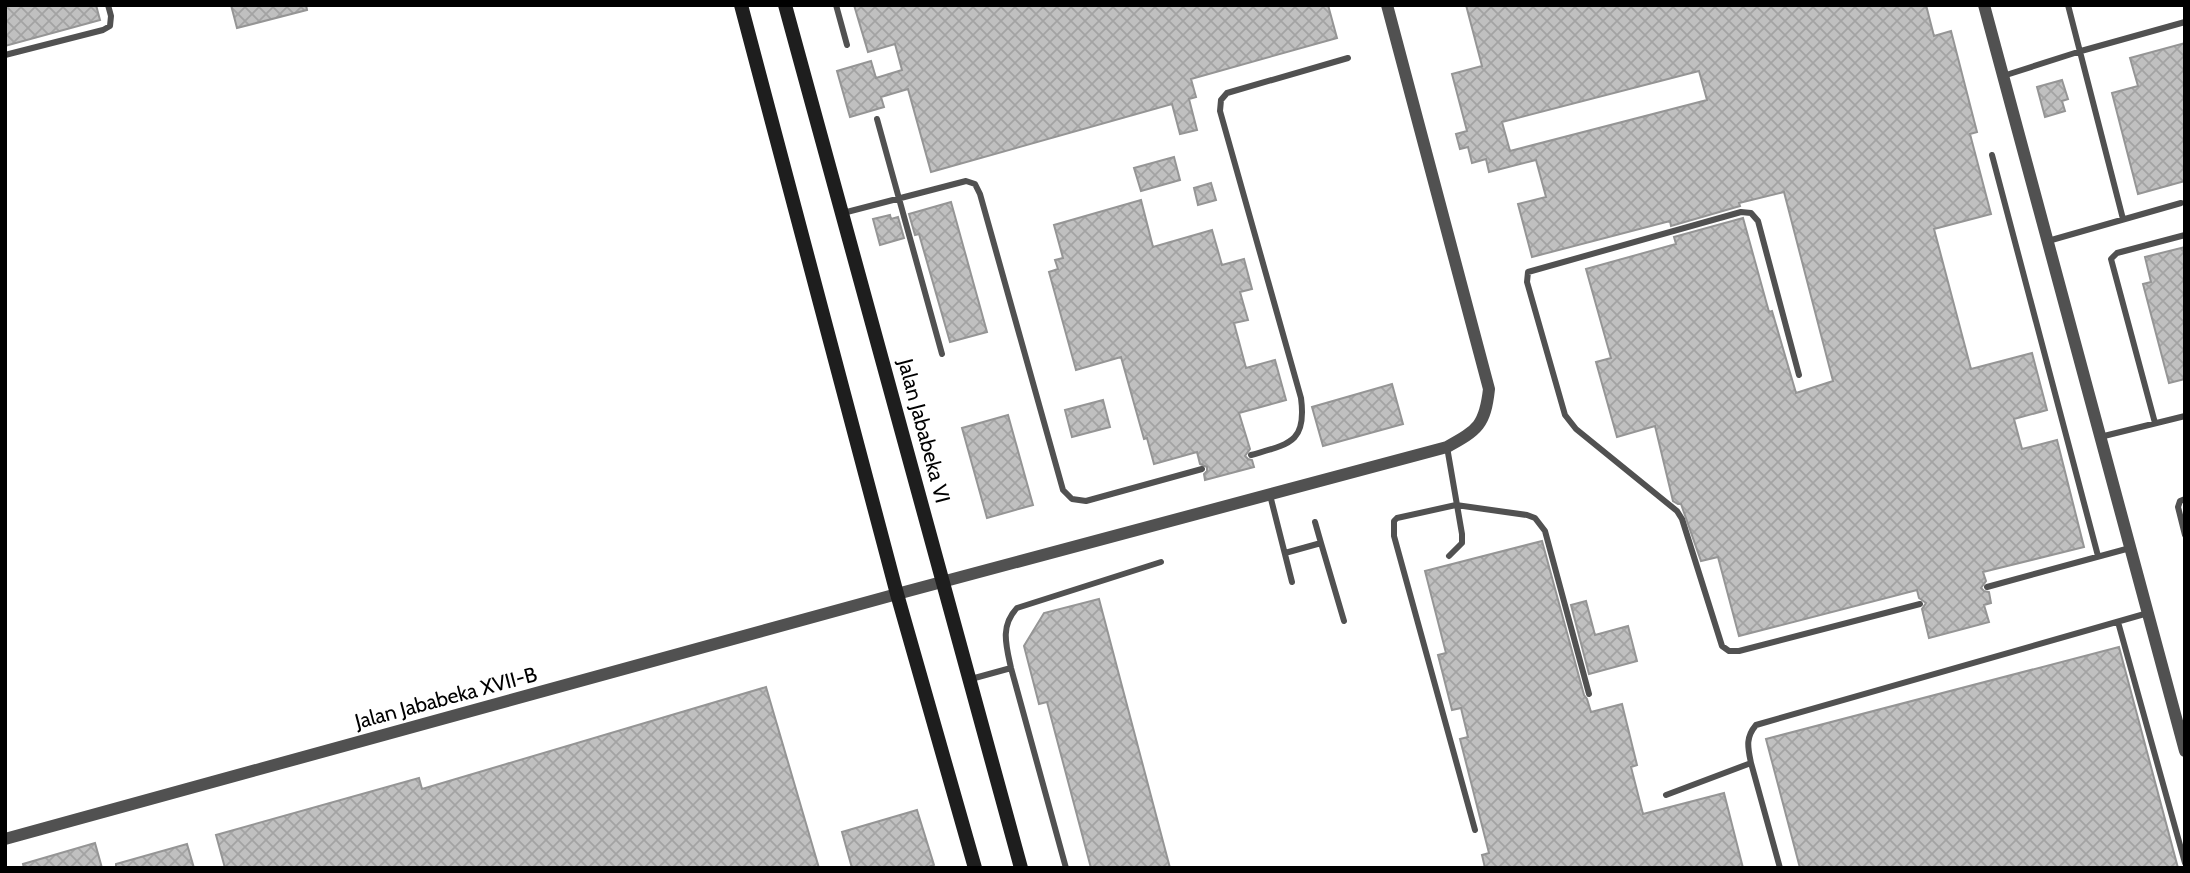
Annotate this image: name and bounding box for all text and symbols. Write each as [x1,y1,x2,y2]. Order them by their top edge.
street label: Jalan Jababeka VI [893,355,956,506]
street label: Jalan Jababeka XVII-B [351,661,540,734]

